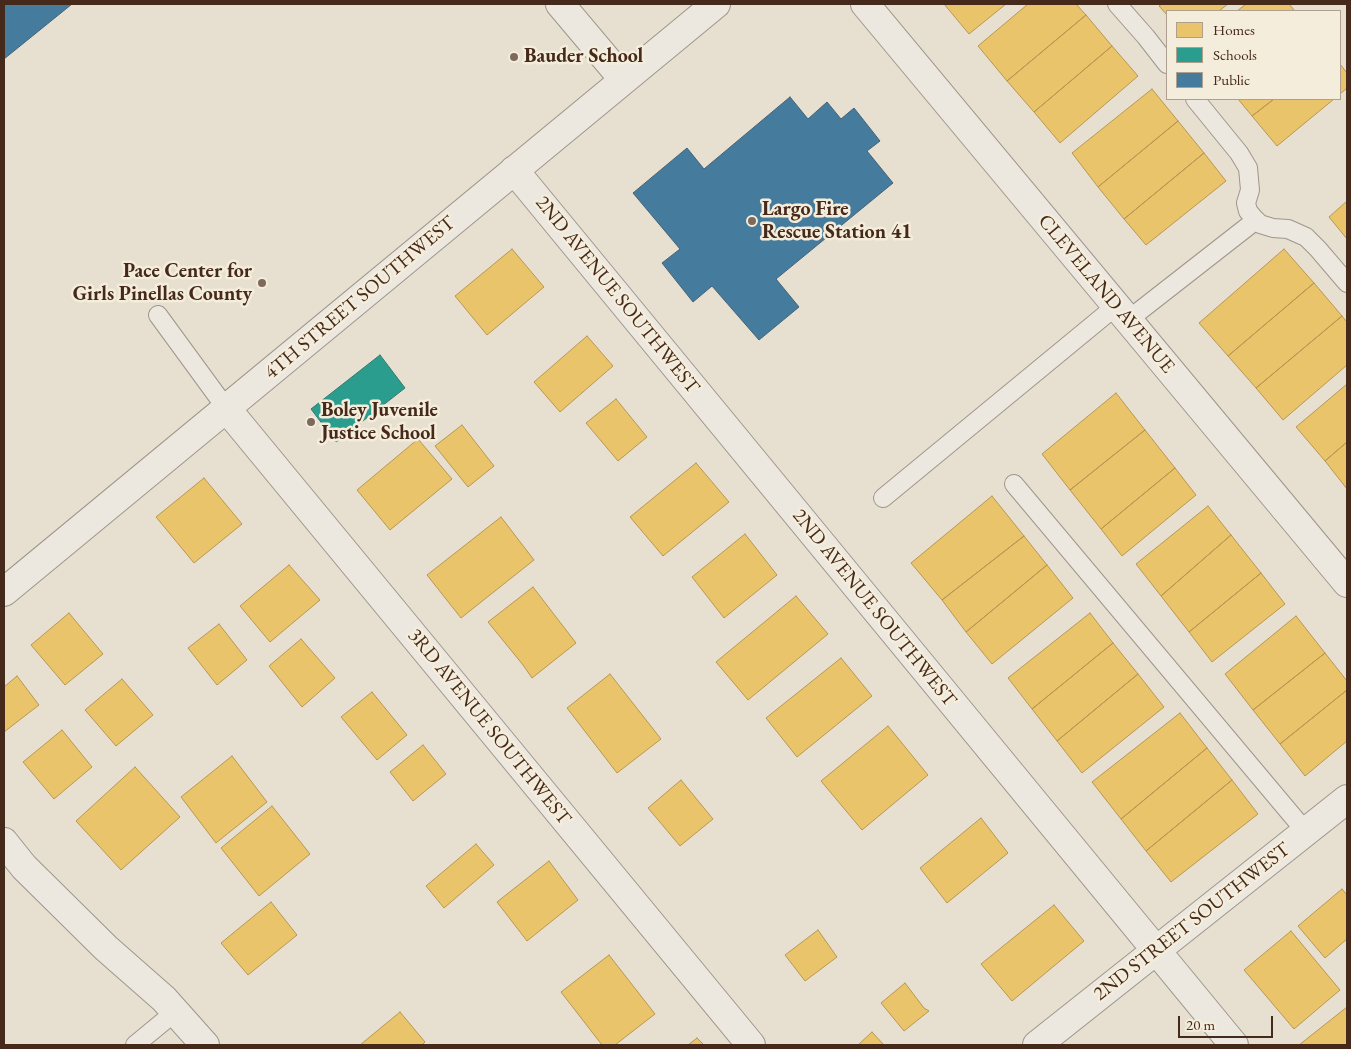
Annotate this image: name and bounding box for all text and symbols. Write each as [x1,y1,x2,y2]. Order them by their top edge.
legend [1166,10,1341,100]
text: Homes [1213,20,1255,39]
place label: Bauder School [524,45,643,69]
text: Schools [1213,45,1257,64]
marker: Bauder School [508,51,520,63]
text: Public [1213,70,1250,89]
street label: 2ND AVENUE SOUTHWEST [530,191,704,399]
place label: Largo Fire Rescue Station 41 [762,198,912,245]
street label: CLEVELAND AVENUE [1033,210,1179,378]
street label: 4TH STREET SOUTHWEST [260,211,460,385]
marker: Largo Fire Rescue Station 41 [746,215,758,227]
place label: Pace Center for Girls Pinellas County [73,260,252,307]
marker: Pace Center for Girls Pinellas County [256,277,268,289]
place label: Boley Juvenile Justice School [321,399,438,446]
marker: Boley Juvenile Justice School [305,416,317,428]
street label: 2ND AVENUE SOUTHWEST [787,504,961,712]
street label: 3RD AVENUE SOUTHWEST [402,624,576,830]
street label: 2ND STREET SOUTHWEST [1089,838,1295,1006]
scale bar [1181,1006,1276,1038]
text: 20 m [1186,1015,1215,1034]

